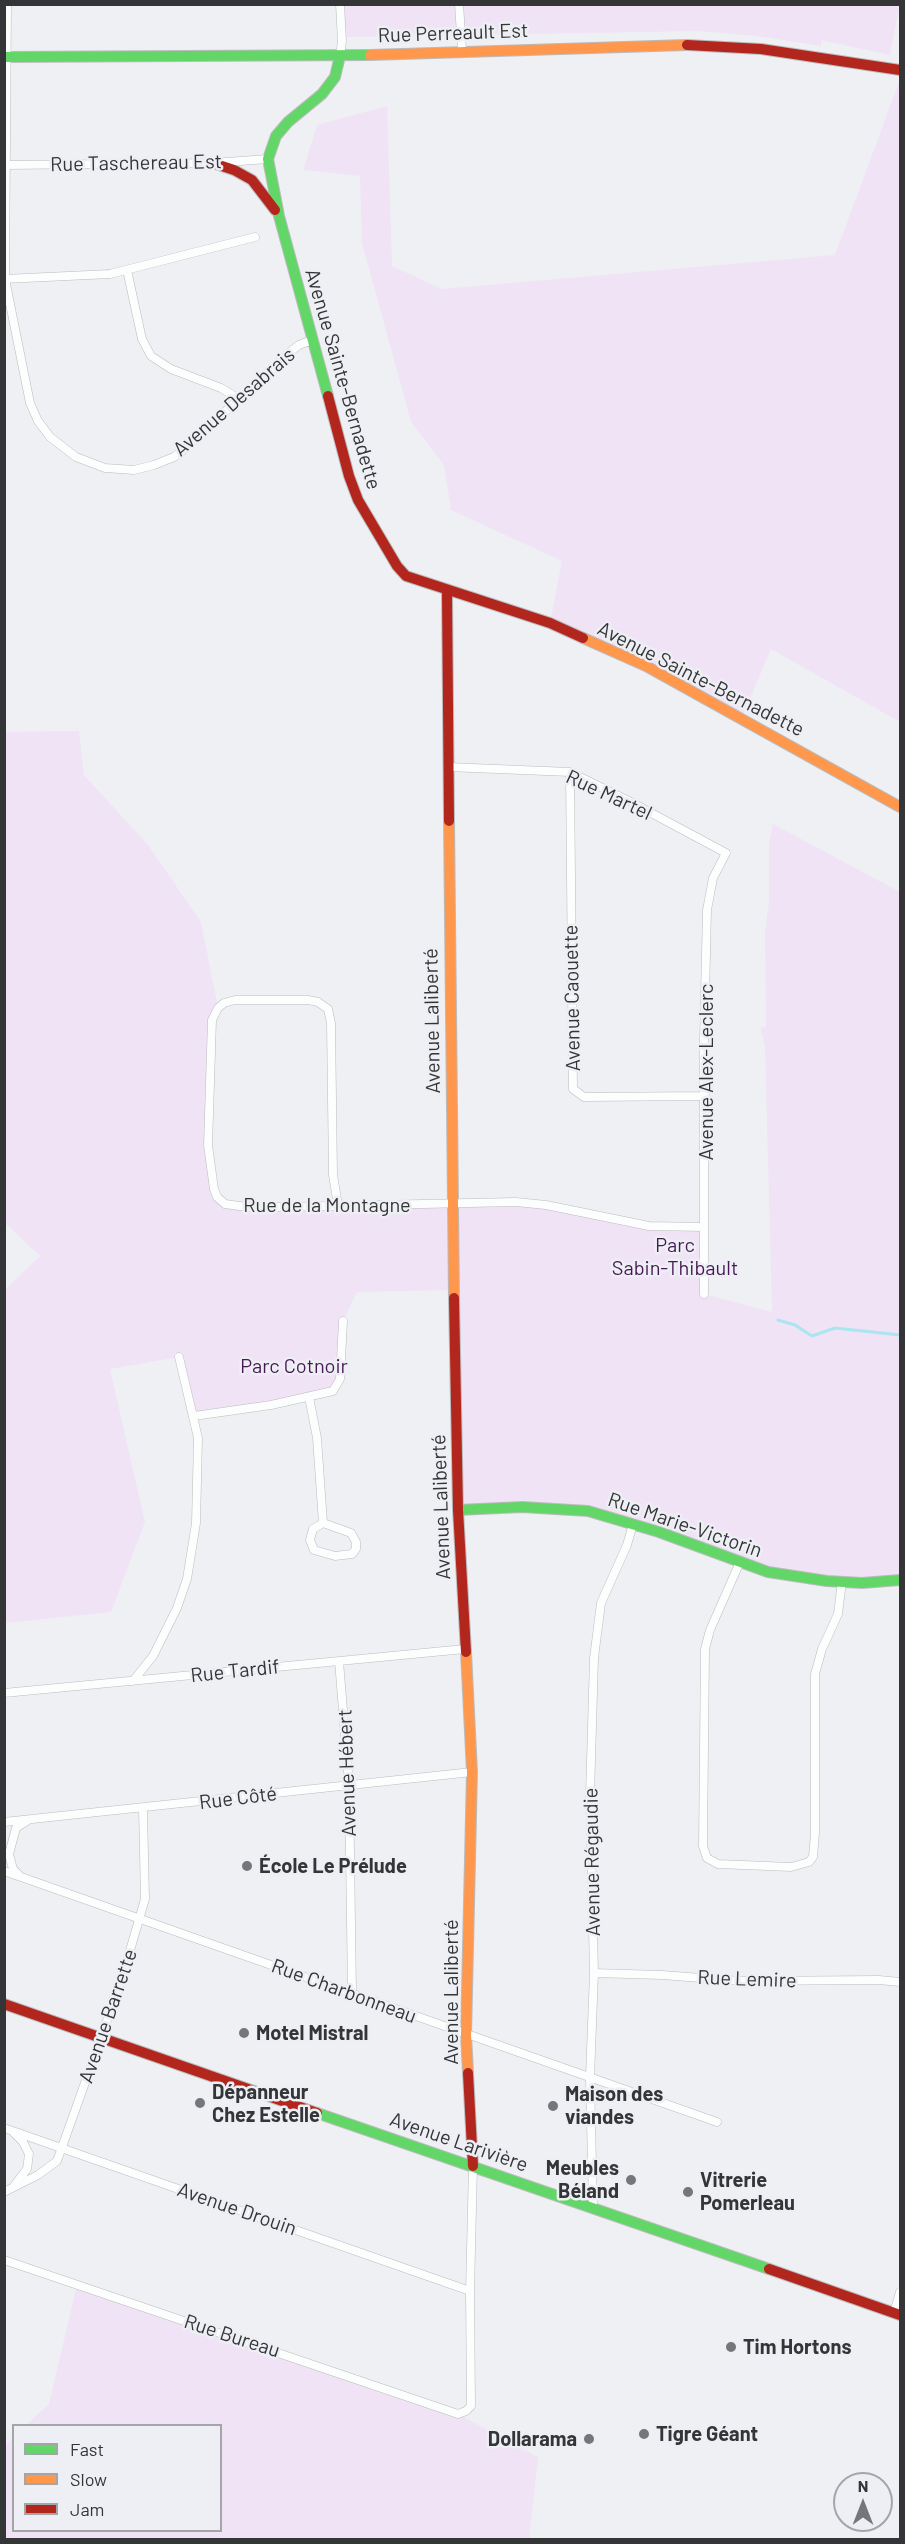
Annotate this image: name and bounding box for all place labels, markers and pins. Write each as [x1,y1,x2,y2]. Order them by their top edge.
place label: École Le Prélude [259,1854,407,1878]
marker: École Le Prélude [240,1859,254,1873]
place label: Motel Mistral [256,2021,368,2045]
marker: Motel Mistral [237,2026,251,2040]
place label: Dépanneur Chez Estelle [212,2080,320,2127]
place label: Maison des viandes [565,2082,663,2129]
marker: Dépanneur Chez Estelle [193,2096,207,2110]
marker: Maison des viandes [546,2099,560,2113]
place label: Meubles Béland [546,2156,619,2203]
place label: Vitrerie Pomerleau [700,2168,795,2215]
marker: Meubles Béland [624,2173,638,2187]
marker: Vitrerie Pomerleau [681,2185,695,2199]
place label: Tim Hortons [743,2335,851,2359]
marker: Tim Hortons [724,2340,738,2354]
place label: Tigre Géant [656,2422,758,2446]
place label: Dollarama [488,2427,577,2451]
marker: Tigre Géant [637,2427,651,2441]
marker: Dollarama [582,2432,596,2446]

